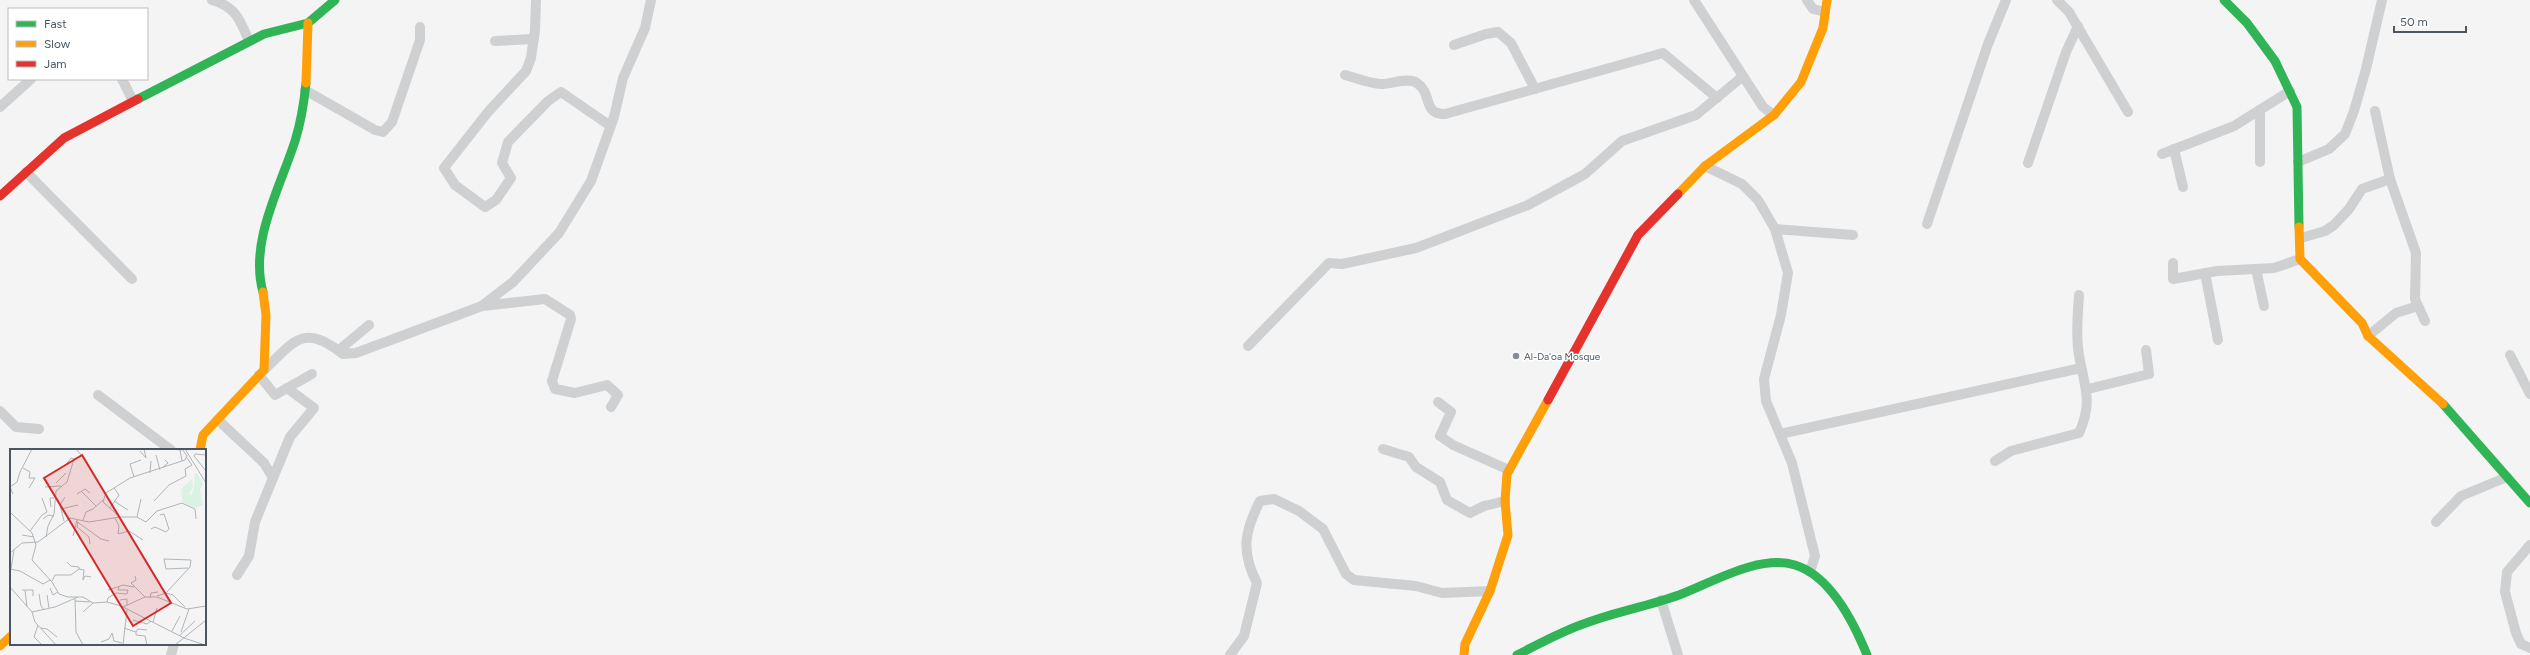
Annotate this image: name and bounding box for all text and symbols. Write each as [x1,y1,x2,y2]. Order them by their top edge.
legend [8,8,148,80]
scale bar [2394,8,2466,34]
text: 50 m [2400,15,2428,29]
text: Fast [44,17,67,31]
text: Slow [44,37,71,51]
text: Jam [44,57,67,71]
place label: Al-Da'oa Mosque [1524,350,1601,363]
marker: Al-Da'oa Mosque [1511,351,1521,361]
inset map [10,449,206,645]

